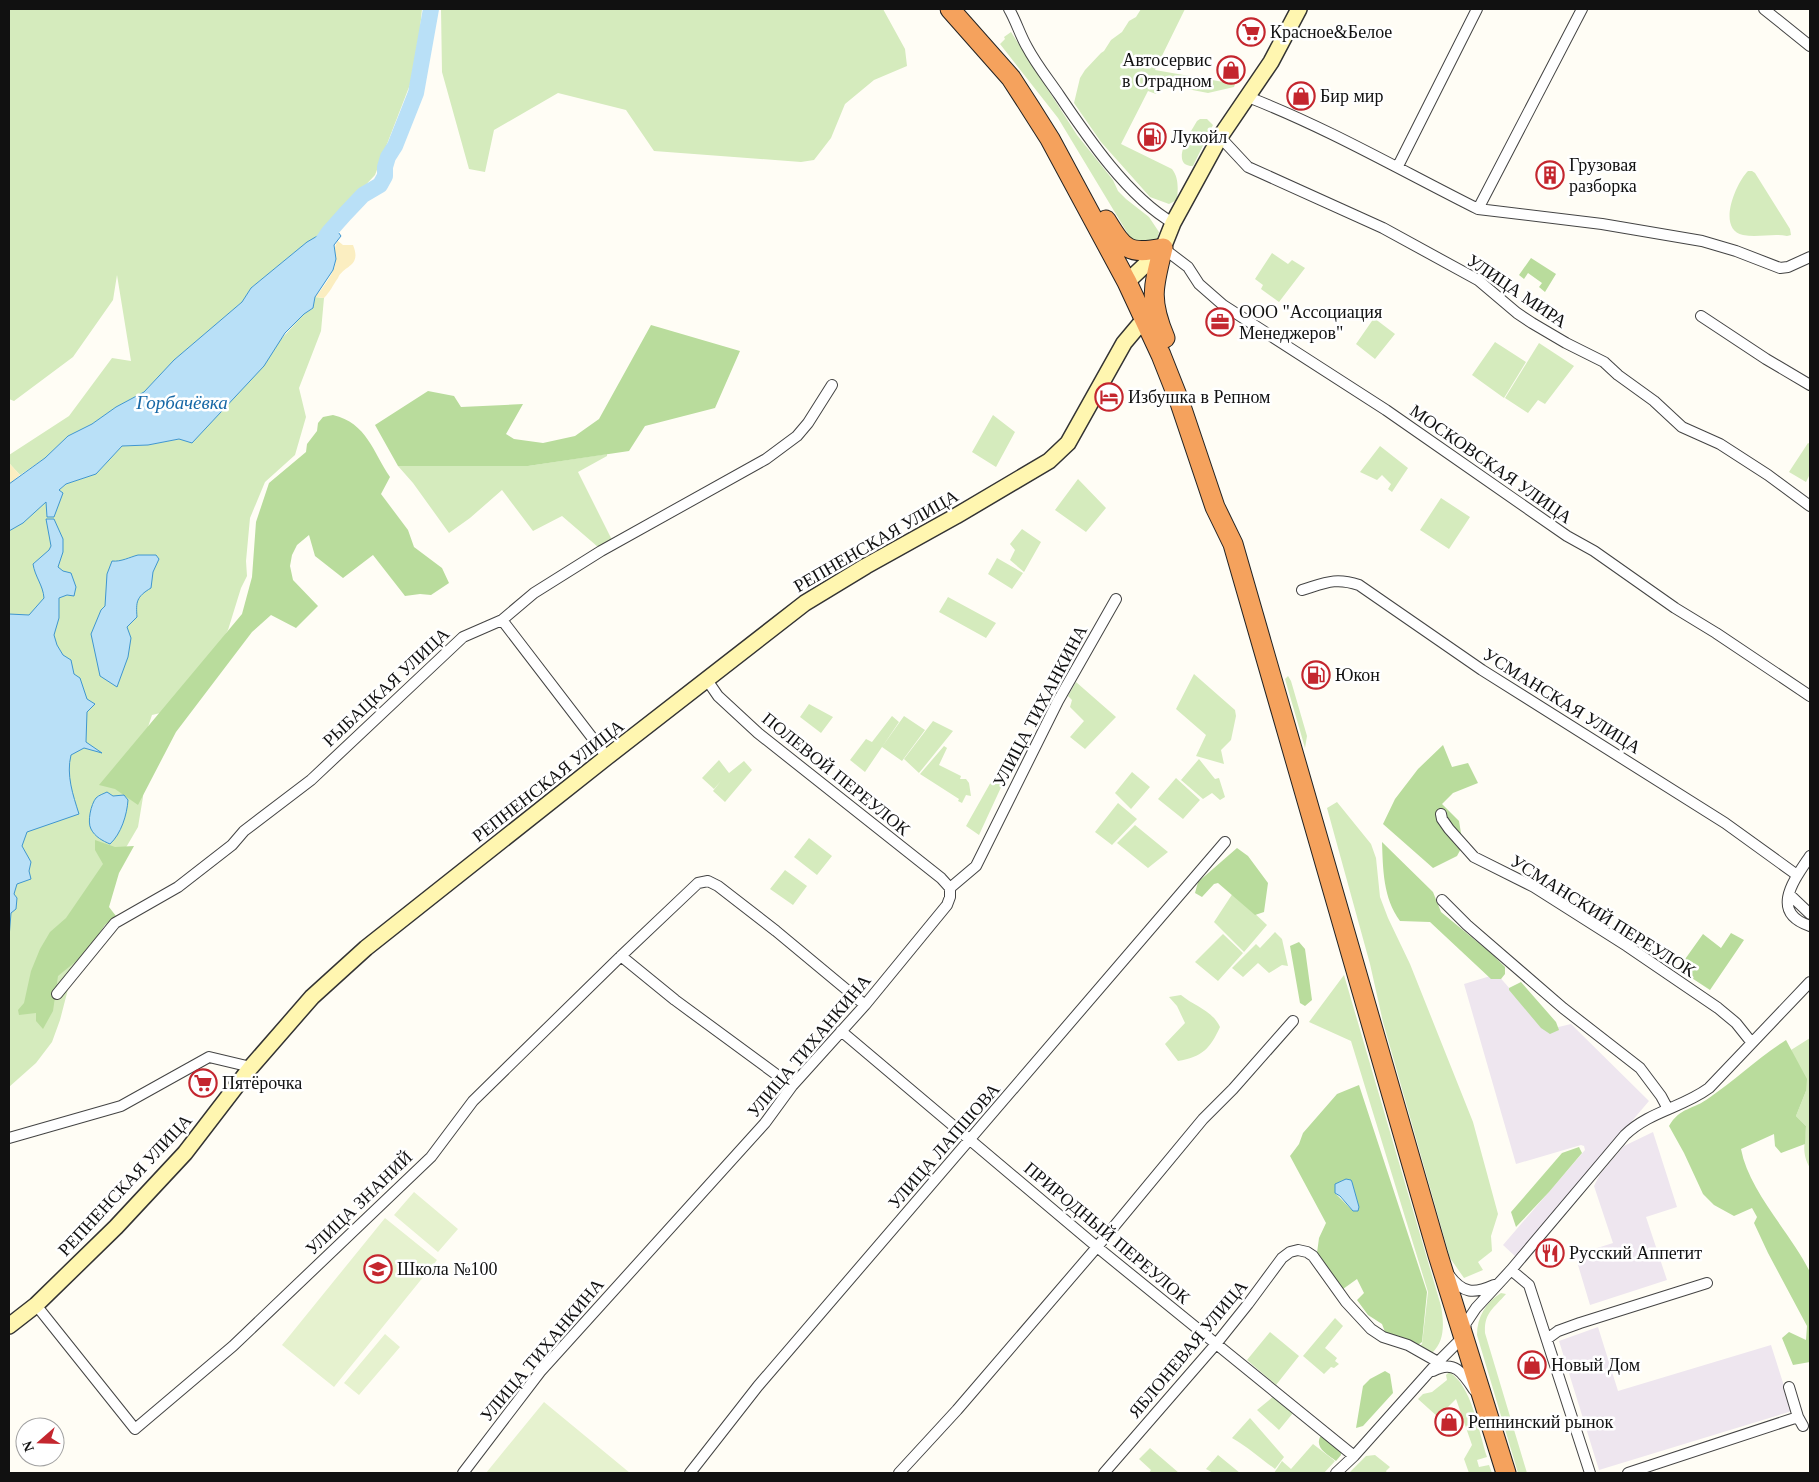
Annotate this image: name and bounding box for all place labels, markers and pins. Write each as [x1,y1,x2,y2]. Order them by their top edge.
supermarket icon: Красное&Белое [1236,17,1266,47]
place label: Красное&Белое [1270,22,1392,42]
place label: Автосервис в Отрадном [1122,50,1212,91]
shop icon: Автосервис в Отрадном [1216,55,1246,85]
shop icon: Бир мир [1286,81,1316,111]
place label: Бир мир [1320,86,1384,106]
fuel station icon: Лукойл [1137,122,1167,152]
place label: Лукойл [1171,127,1227,147]
place label: Грузовая разборка [1569,155,1637,196]
building icon: Грузовая разборка [1535,160,1565,190]
place label: ООО "Ассоциация Менеджеров" [1239,302,1382,343]
office icon: ООО "Ассоциация Менеджеров" [1205,307,1235,337]
hotel icon: Избушка в Репном [1094,382,1124,412]
place label: Избушка в Репном [1128,387,1270,407]
fuel station icon: Юкон [1301,660,1331,690]
place label: Юкон [1335,665,1380,685]
supermarket icon: Пятёрочка [188,1068,218,1098]
place label: Пятёрочка [222,1073,302,1093]
restaurant icon: Русский Аппетит [1535,1238,1565,1268]
place label: Русский Аппетит [1569,1243,1702,1263]
school or university icon: Школа №100 [363,1254,393,1284]
place label: Школа №100 [397,1259,497,1279]
shop icon: Новый Дом [1517,1350,1547,1380]
place label: Новый Дом [1551,1355,1640,1375]
shop icon: Репнинский рынок [1434,1407,1464,1437]
place label: Репнинский рынок [1468,1412,1614,1432]

